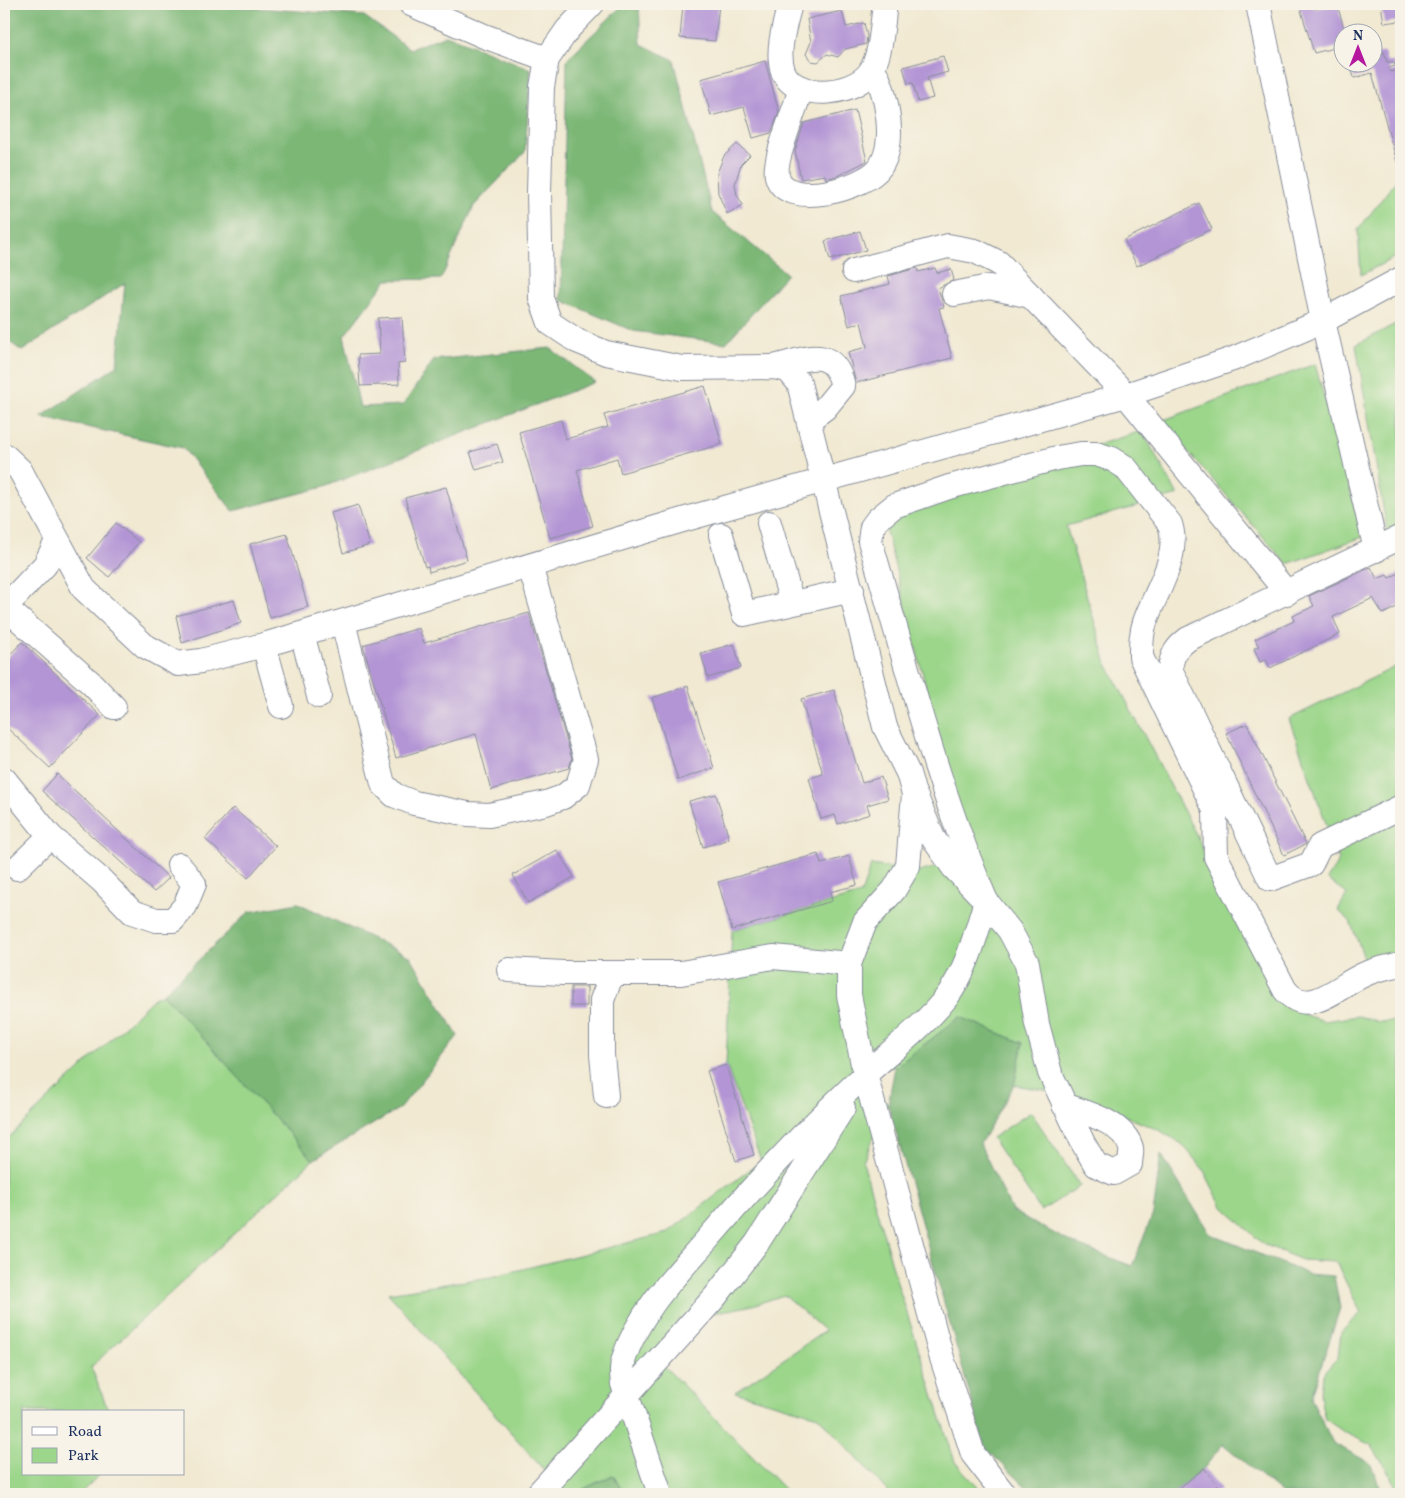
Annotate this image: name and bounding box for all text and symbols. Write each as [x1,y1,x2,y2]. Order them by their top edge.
north arrow [1332,22,1382,72]
text: N [1353,27,1363,46]
legend [22,1410,185,1476]
text: Road [68,1422,102,1443]
text: Park [68,1446,99,1467]

